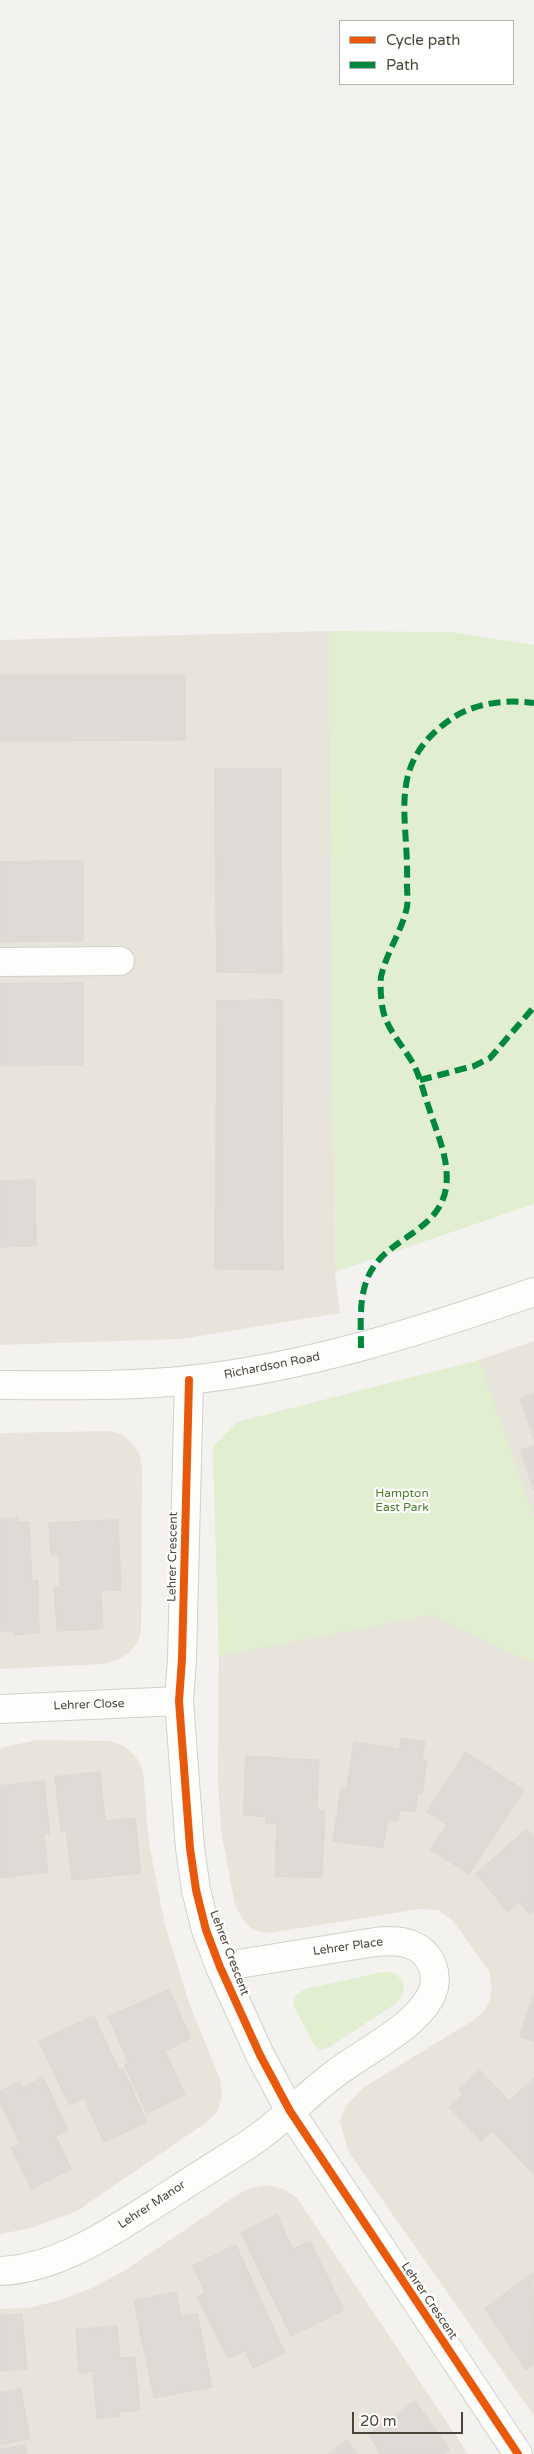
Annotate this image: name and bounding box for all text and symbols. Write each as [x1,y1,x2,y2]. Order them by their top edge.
legend [339,20,514,85]
text: Cycle path [386,31,460,49]
text: Path [386,56,419,74]
street label: Richardson Road [223,1350,321,1382]
park label: Hampton East Park [375,1487,429,1515]
street label: Lehrer Crescent [165,1512,181,1602]
street label: Lehrer Close [53,1697,125,1713]
street label: Lehrer Crescent [206,1908,252,1998]
street label: Lehrer Place [312,1935,384,1959]
street label: Lehrer Manor [116,2178,188,2232]
street label: Lehrer Crescent [398,2260,460,2342]
scale bar [354,2402,465,2434]
text: 20 m [360,2412,397,2430]

